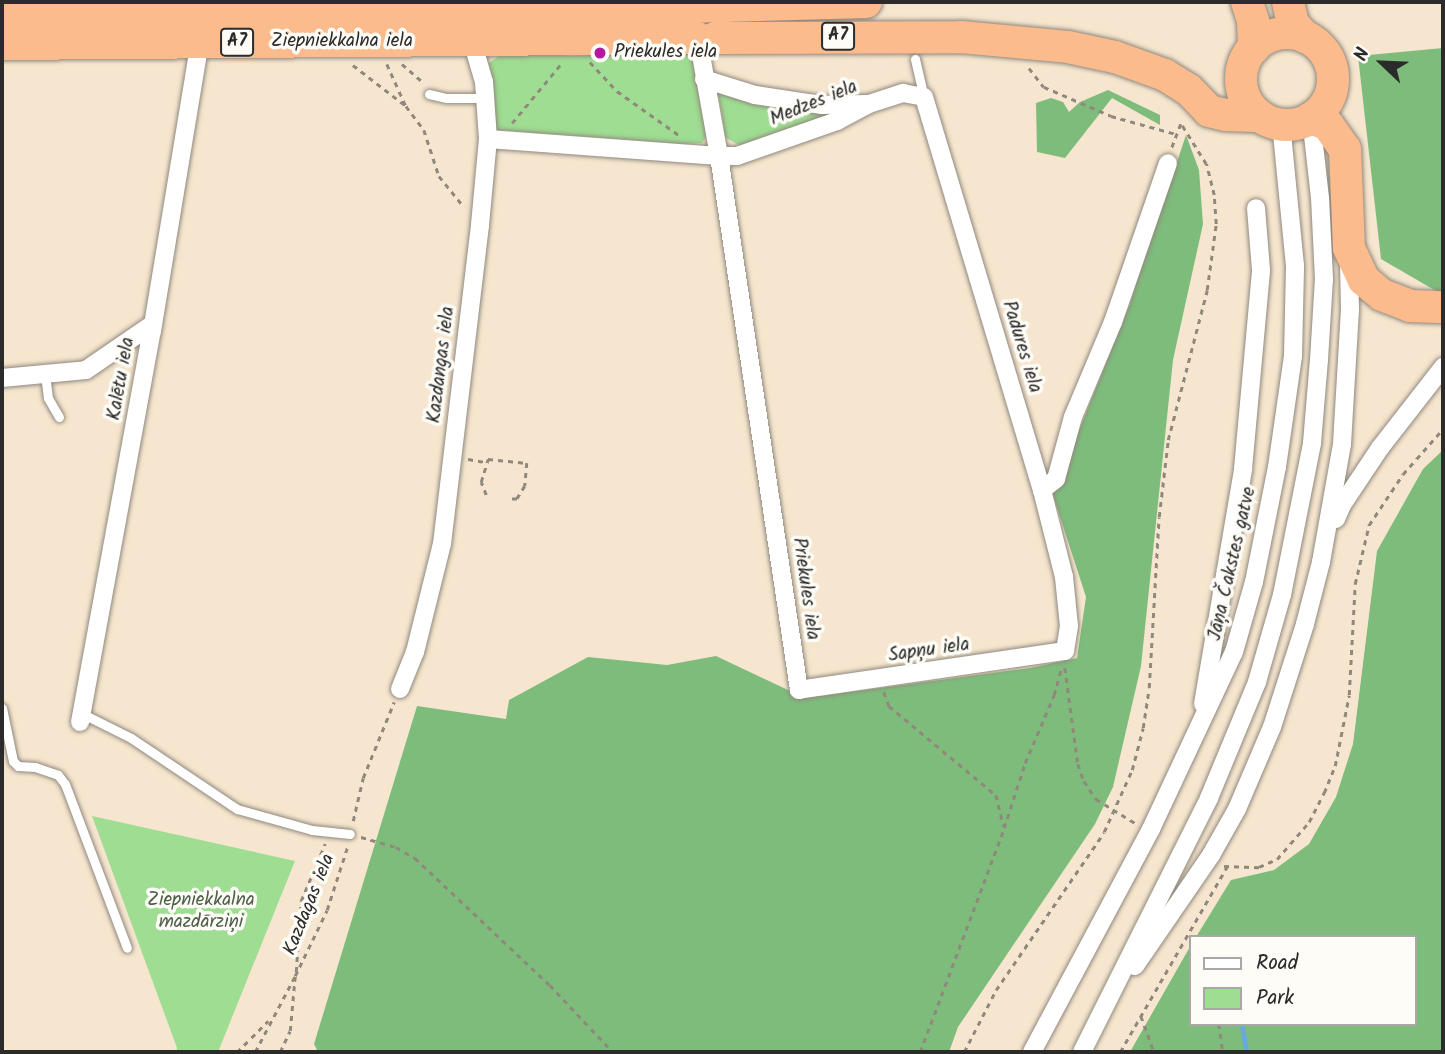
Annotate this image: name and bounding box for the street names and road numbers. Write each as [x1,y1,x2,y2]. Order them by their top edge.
road number: A7 [820,22,856,51]
road number: A7 [219,28,254,56]
street label: Ziepniekkalna iela [271,31,413,53]
street label: Medzes iela [767,76,861,132]
street label: Padures iela [996,298,1046,396]
street label: Kazdangas iela [424,305,460,425]
street label: Kalētu iela [103,336,141,422]
street label: Jāņa Čakstes gatve [1204,485,1262,643]
street label: Priekules iela [787,536,823,642]
street label: Sapņu iela [887,634,971,668]
street label: Kazdagas iela [279,851,341,959]

